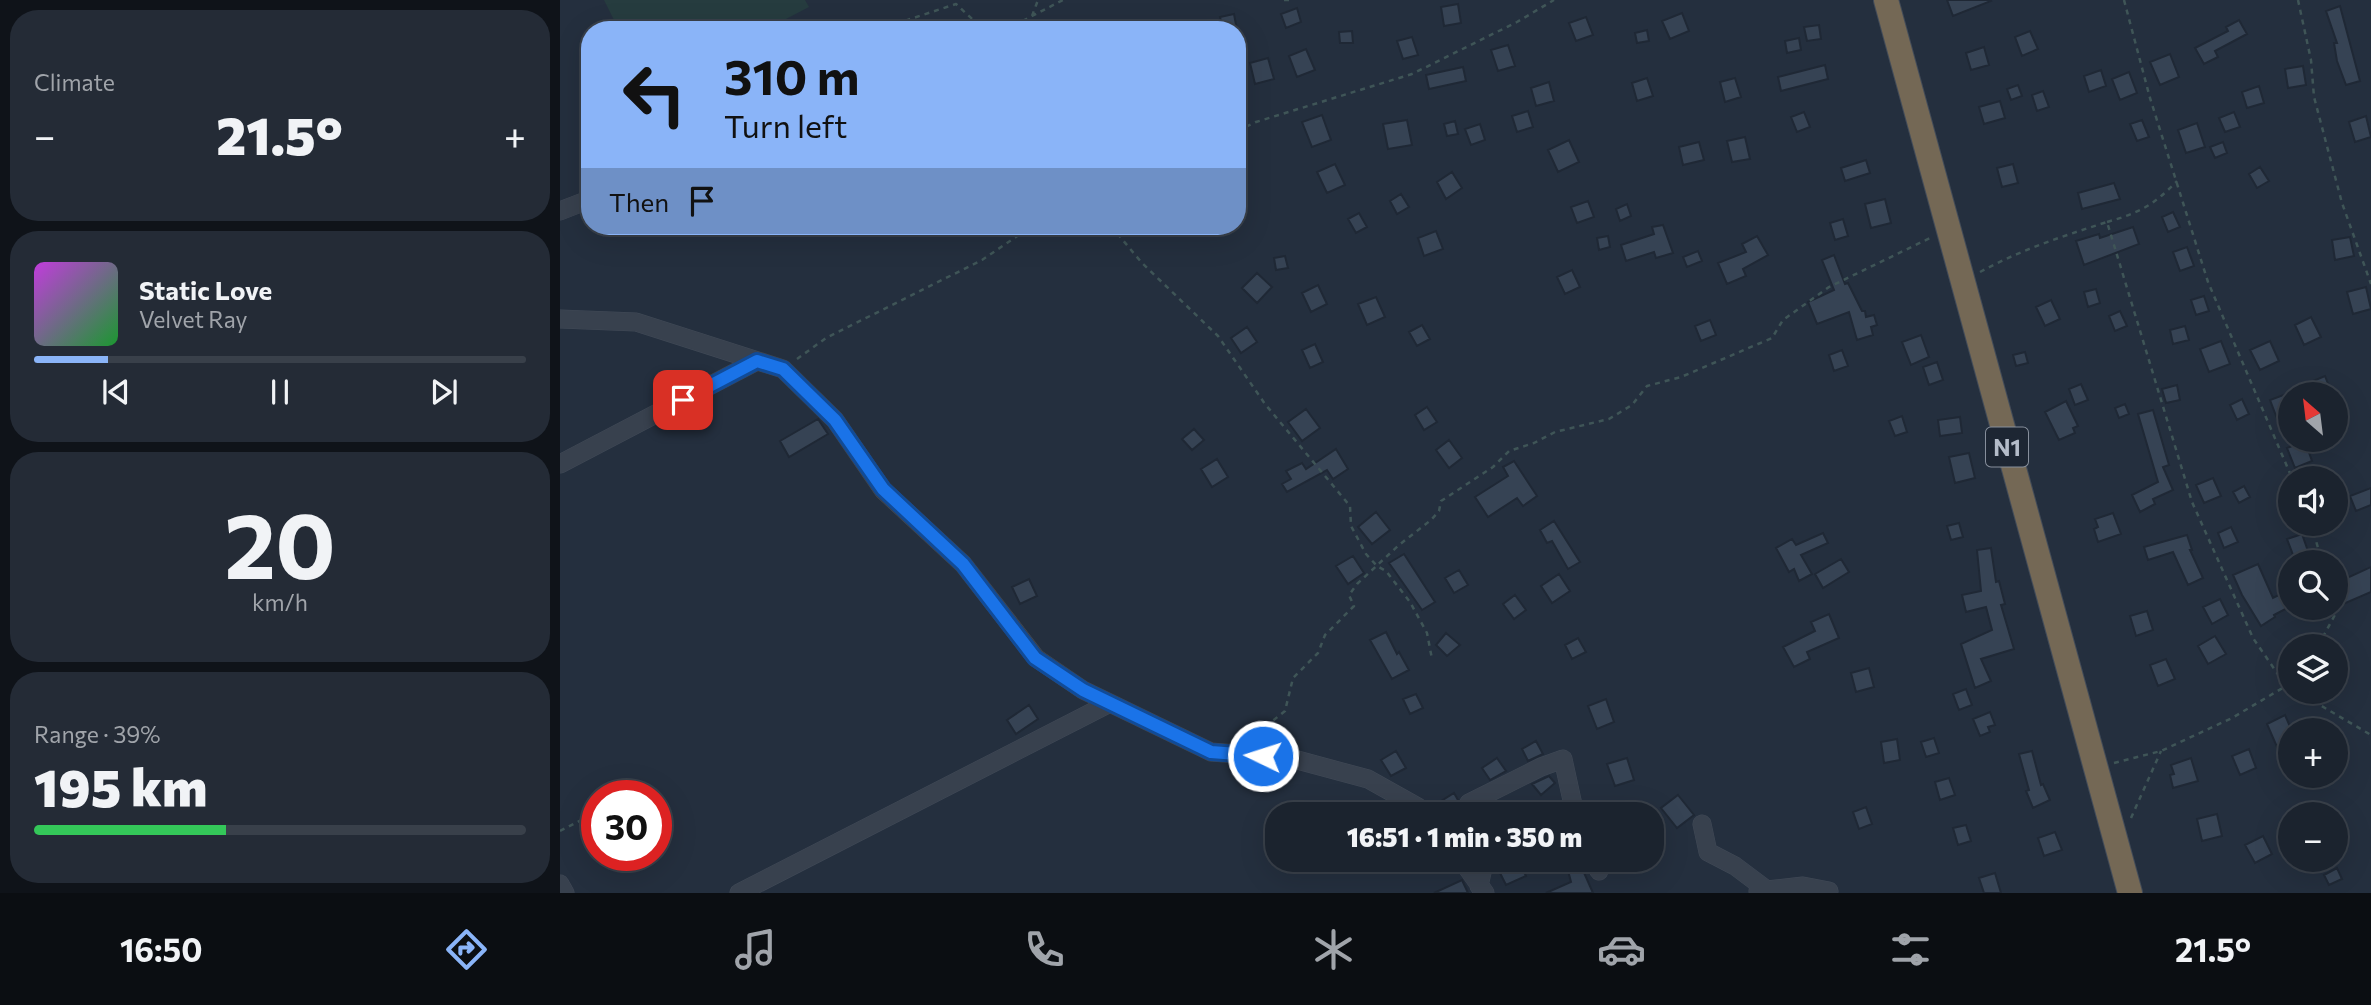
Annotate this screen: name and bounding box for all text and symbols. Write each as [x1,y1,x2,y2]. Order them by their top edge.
text: 310 m [724,45,859,105]
icon: left [609,49,700,140]
text: Climate [34,68,115,96]
text: 21.5° [216,102,343,166]
text: Turn left [724,105,848,145]
text: − [34,111,56,158]
text: + [504,111,526,158]
icon: arrive [683,182,721,220]
text: Then [609,186,669,217]
text: Static Love [139,274,272,305]
text: Velvet Ray [139,305,247,333]
pin [653,370,713,430]
icon: previous [97,373,135,411]
icon: pause [261,373,299,411]
icon: next [425,373,463,411]
icon: arrive [664,381,702,419]
north arrow [2278,382,2348,452]
map controls [2278,382,2348,872]
road number: N1 [1986,428,2028,466]
button: sound [2278,466,2348,536]
text: 20 [224,486,336,598]
button: search [2278,550,2348,620]
text: km/h [252,588,308,616]
button: layers [2278,634,2348,704]
button: + [2278,718,2348,788]
position arrow [1226,719,1300,793]
text: Range · 39% [34,720,161,748]
text: 195 km [34,754,207,818]
speed limit sign: 30 [581,780,672,871]
button: − [2278,802,2348,872]
text: 16:51 · 1 min · 350 m [1347,821,1582,852]
icon: directions [442,925,491,974]
icon: music [731,925,780,974]
icon: phone [1020,925,1069,974]
icon: climate [1309,925,1358,974]
icon: car [1597,925,1646,974]
icon: filters [1886,925,1935,974]
text: 16:50 [120,929,203,969]
text: 21.5° [2175,929,2251,969]

